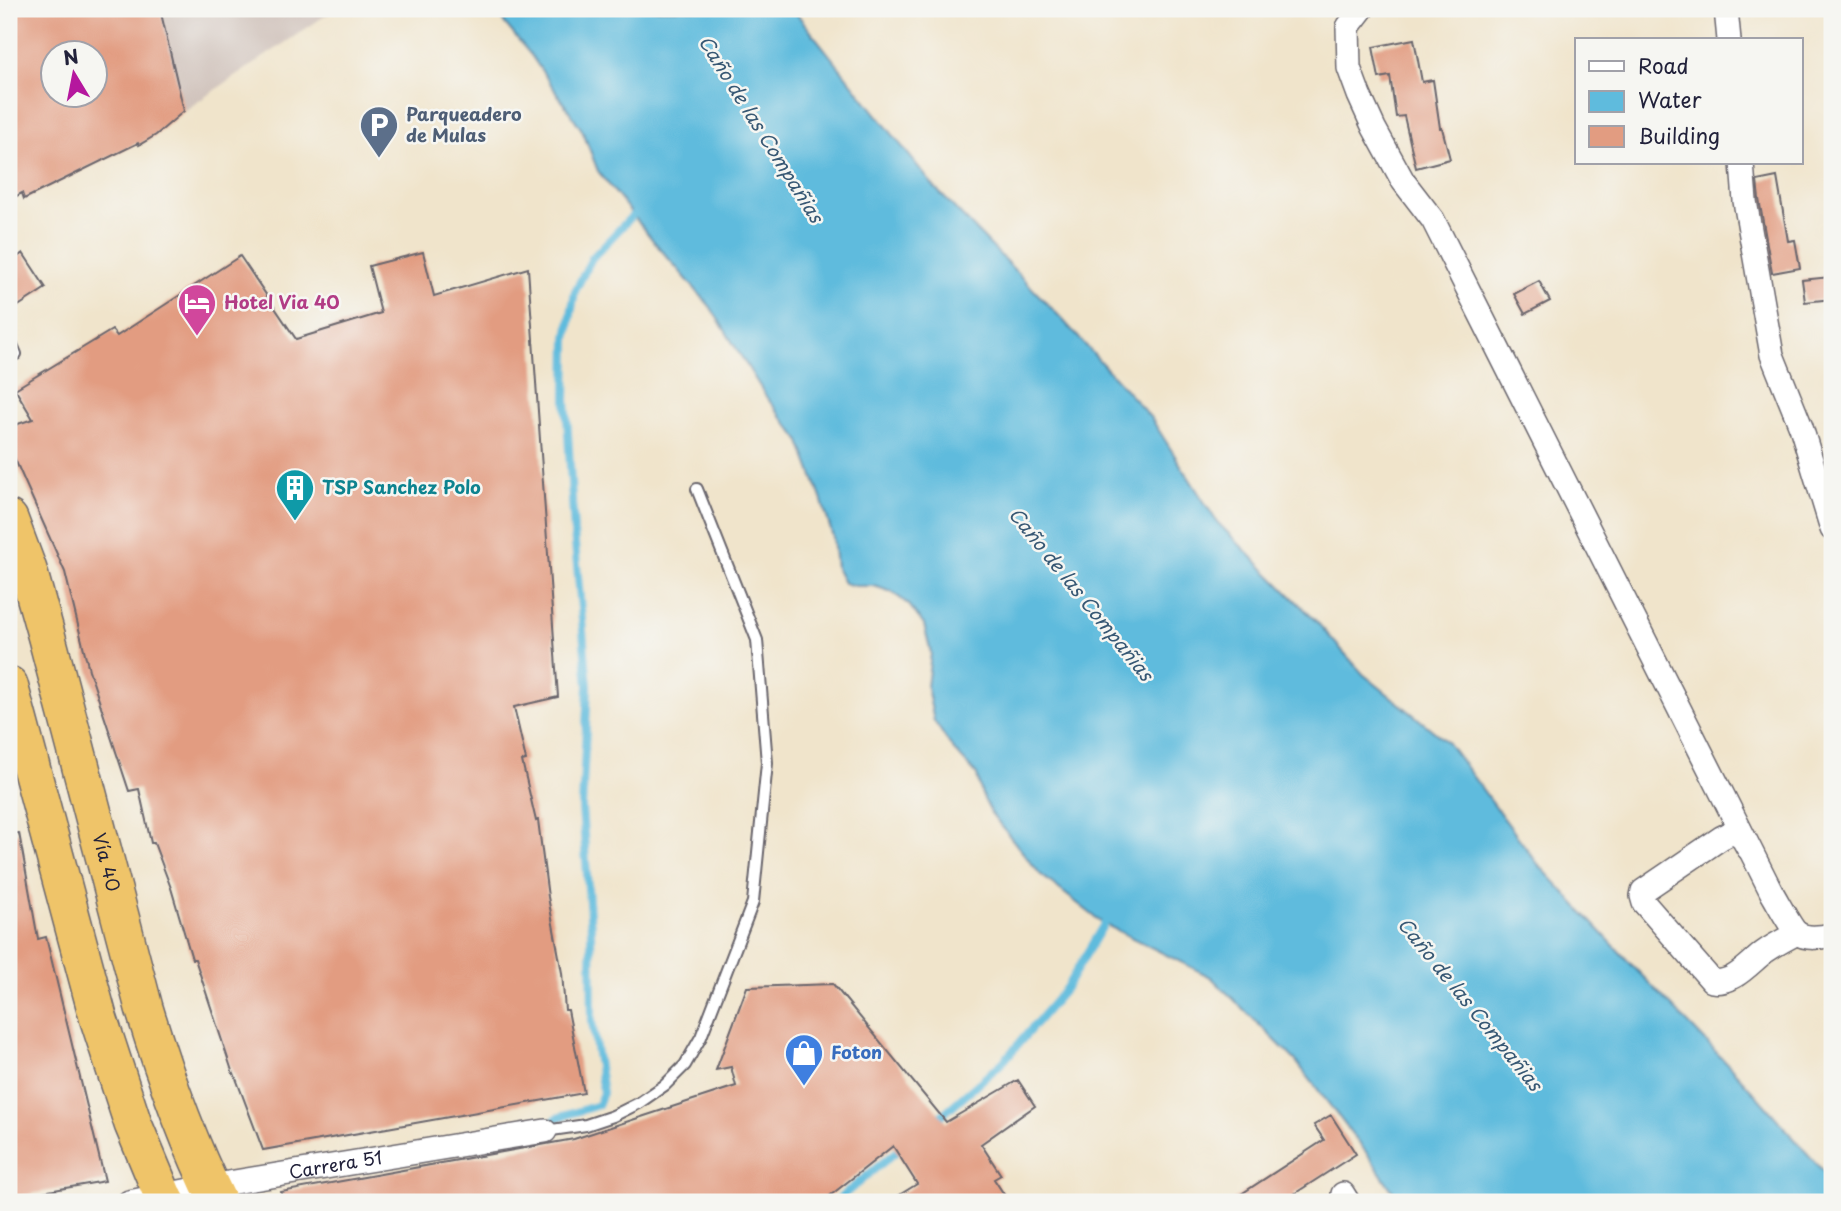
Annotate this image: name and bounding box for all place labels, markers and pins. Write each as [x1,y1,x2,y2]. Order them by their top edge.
place label: Parqueadero de Mulas [406,100,522,148]
parking icon: Parqueadero de Mulas [358,104,400,159]
hotel icon: Hotel Via 40 [176,282,218,337]
place label: Hotel Via 40 [224,288,340,315]
building icon: TSP Sanchez Polo [274,467,316,522]
place label: TSP Sanchez Polo [322,473,481,500]
shop icon: Foton [783,1032,825,1087]
place label: Foton [831,1038,882,1065]

